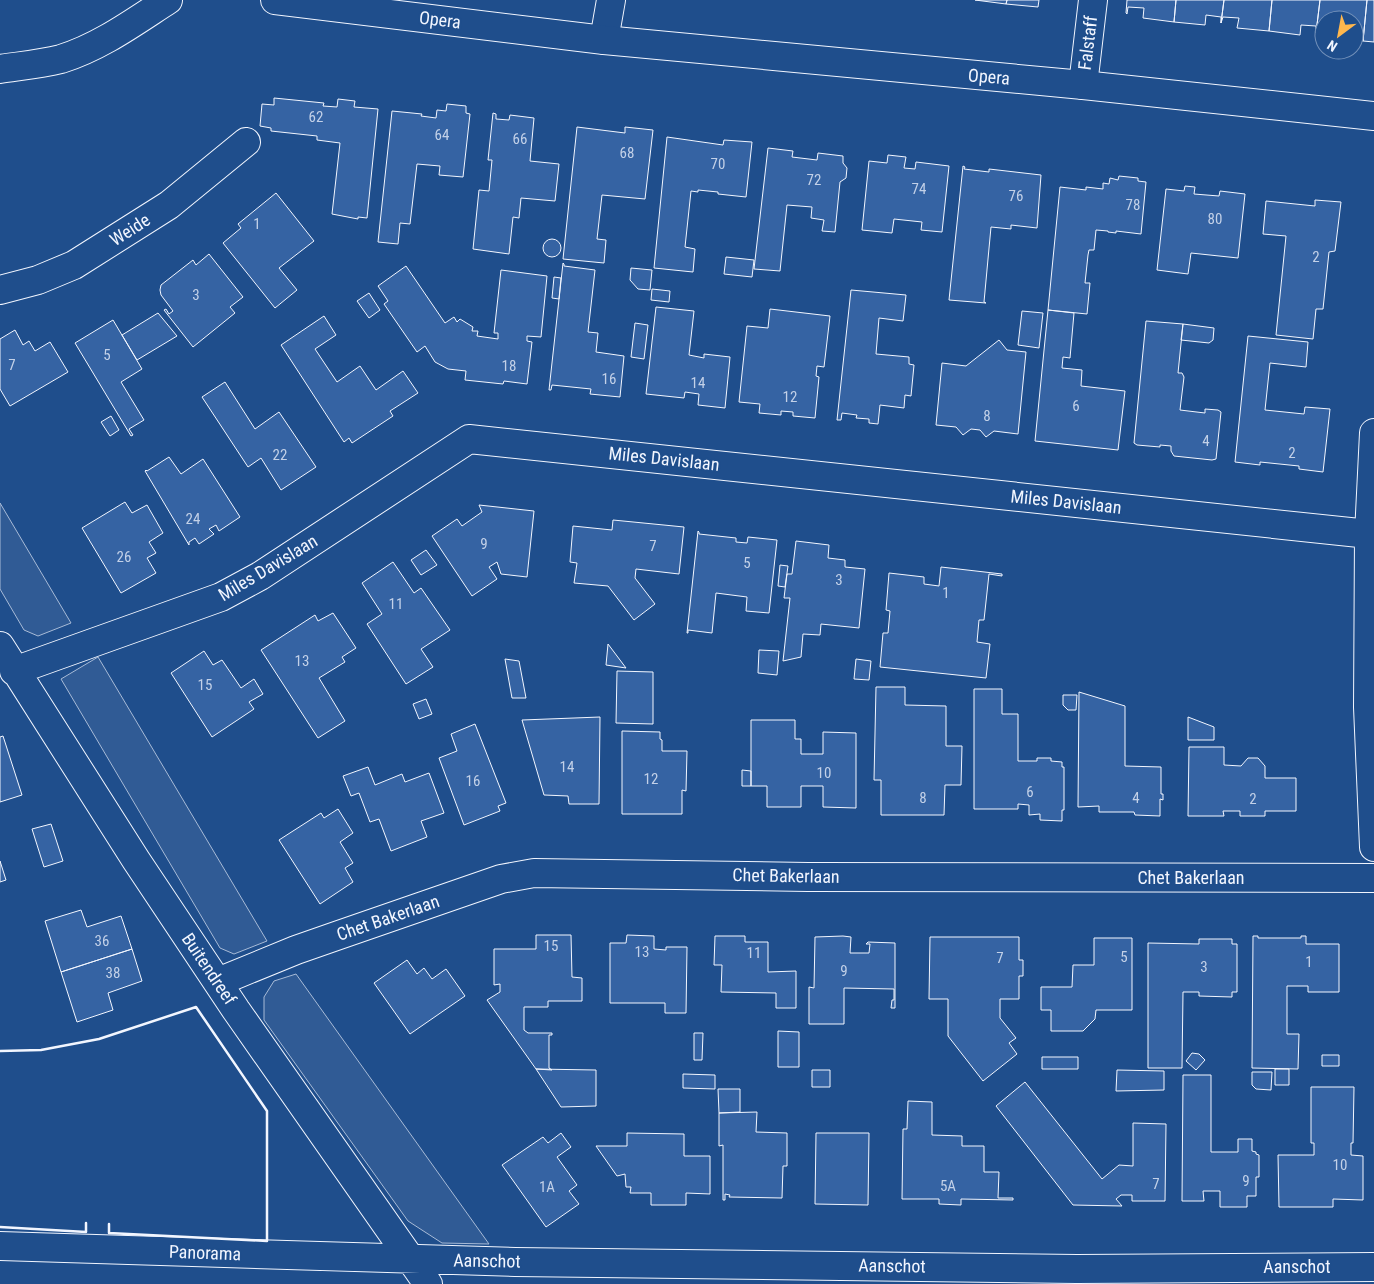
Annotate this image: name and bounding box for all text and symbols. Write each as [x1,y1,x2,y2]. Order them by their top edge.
street label: Opera [418,7,462,32]
north arrow [1314,10,1364,60]
street label: Falstaff [1074,14,1101,71]
text: N [1324,37,1340,55]
street label: Opera [967,64,1011,89]
house number: 62 [309,108,323,126]
house number: 64 [435,126,449,144]
house number: 66 [513,130,527,148]
house number: 68 [620,144,634,162]
house number: 70 [711,155,725,173]
house number: 72 [807,171,821,189]
house number: 74 [912,180,926,198]
house number: 76 [1009,187,1023,205]
house number: 78 [1126,196,1140,214]
street label: Weide [106,209,154,250]
house number: 80 [1208,210,1222,228]
house number: 1 [253,215,261,233]
house number: 2 [1312,248,1320,266]
house number: 3 [192,286,200,304]
house number: 5 [103,346,111,364]
house number: 7 [8,356,16,374]
house number: 18 [502,357,516,375]
house number: 16 [602,370,616,388]
house number: 14 [691,374,705,392]
house number: 12 [783,388,797,406]
house number: 6 [1072,397,1080,415]
house number: 8 [983,407,991,425]
house number: 4 [1202,432,1210,450]
street label: Miles Davislaan [607,442,721,475]
house number: 2 [1288,444,1296,462]
house number: 22 [273,446,287,464]
street label: Miles Davislaan [1009,485,1123,518]
house number: 24 [186,510,200,528]
street label: Miles Davislaan [215,530,321,605]
house number: 9 [480,535,488,553]
house number: 7 [649,537,657,555]
house number: 26 [117,548,131,566]
house number: 5 [743,554,751,572]
house number: 3 [835,571,843,589]
house number: 1 [942,584,950,602]
house number: 11 [389,595,403,613]
house number: 13 [295,652,309,670]
house number: 15 [198,676,212,694]
house number: 14 [560,758,574,776]
house number: 10 [817,764,831,782]
house number: 12 [644,770,658,788]
house number: 16 [466,772,480,790]
house number: 6 [1026,783,1034,801]
house number: 8 [919,789,927,807]
house number: 4 [1132,789,1140,807]
house number: 2 [1249,790,1257,808]
street label: Chet Bakerlaan [732,864,840,887]
street label: Chet Bakerlaan [1137,867,1245,888]
street label: Chet Bakerlaan [334,890,442,945]
street label: Buitendreef [178,929,241,1009]
house number: 36 [95,932,109,950]
house number: 15 [544,937,558,955]
house number: 13 [635,943,649,961]
house number: 11 [747,944,761,962]
house number: 5 [1120,948,1128,966]
house number: 7 [996,949,1004,967]
house number: 1 [1305,953,1313,971]
house number: 3 [1200,958,1208,976]
house number: 9 [840,962,848,980]
house number: 38 [106,964,120,982]
house number: 10 [1333,1156,1347,1174]
house number: 9 [1242,1172,1250,1190]
house number: 7 [1152,1175,1160,1193]
house number: 5A [940,1177,956,1195]
house number: 1A [539,1178,555,1196]
street label: Panorama [169,1241,241,1264]
street label: Aanschot [453,1249,521,1272]
street label: Aanschot [858,1254,926,1277]
street label: Aanschot [1263,1256,1331,1277]

